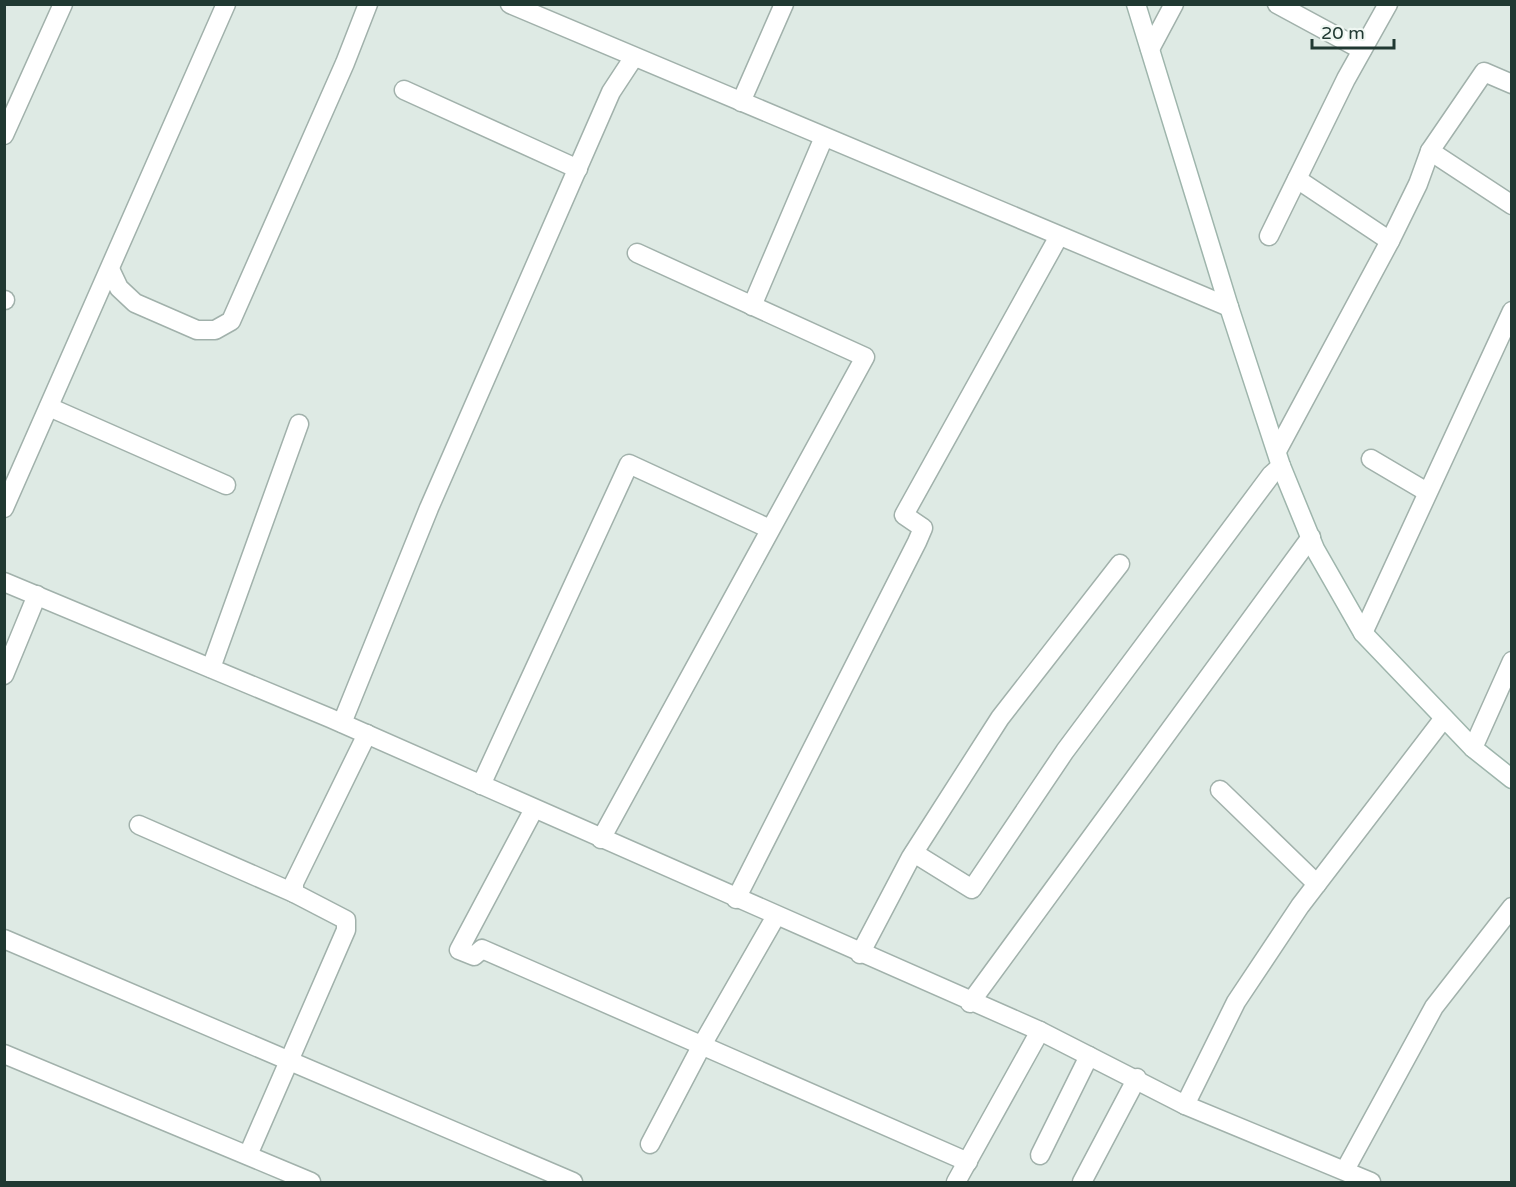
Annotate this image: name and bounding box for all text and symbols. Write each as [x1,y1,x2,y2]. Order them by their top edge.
scale bar [1312,12,1394,50]
text: 20 m [1321,22,1365,44]

